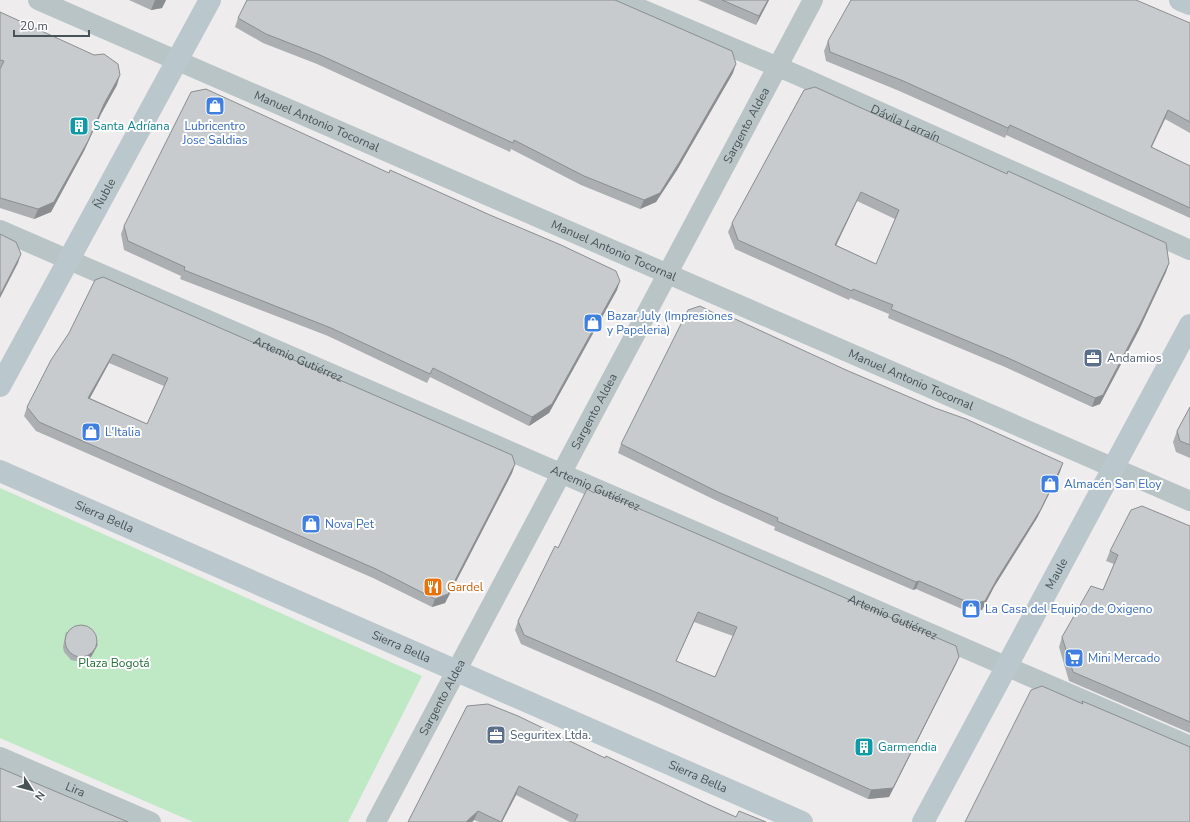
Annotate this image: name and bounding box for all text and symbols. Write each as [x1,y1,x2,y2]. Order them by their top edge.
scale bar [14,12,89,38]
text: 20 m [20,18,48,34]
street label: Sargento Aldea [720,84,773,166]
street label: Manuel Antonio Tocornal [252,87,382,156]
shop icon: Lubricentro Jose Saldias [204,95,226,117]
street label: Dávila Larraín [868,101,943,146]
building icon: Santa Adríana [68,115,90,137]
place label: Santa Adríana [93,118,170,134]
place label: Lubricentro Jose Saldias [182,118,248,148]
street label: Ñuble [90,176,119,212]
street label: Manuel Antonio Tocornal [549,216,680,285]
place label: Bazar July (Impresiones y Papeleria) [607,308,733,338]
shop icon: Bazar July (Impresiones y Papeleria) [582,312,604,334]
street label: Artemio Gutiérrez [251,333,346,386]
street label: Manuel Antonio Tocornal [846,345,977,414]
office icon: Andamios [1082,347,1104,369]
place label: Andamios [1107,350,1162,366]
street label: Sargento Aldea [567,370,621,452]
shop icon: L'Italia [80,421,102,443]
place label: L'Italia [105,424,141,440]
street label: Artemio Gutiérrez [548,462,643,515]
shop icon: Almacén San Eloy [1039,473,1061,495]
place label: Almacén San Eloy [1064,476,1162,492]
street label: Sierra Bella [73,497,136,537]
shop icon: Nova Pet [300,513,322,535]
place label: Nova Pet [325,516,375,532]
street label: Maule [1042,555,1071,592]
restaurant icon: Gardel [422,576,444,598]
place label: Gardel [447,579,484,595]
street label: Artemio Gutiérrez [845,591,940,644]
shop icon: La Casa del Equipo de Oxigeno [960,598,982,620]
place label: La Casa del Equipo de Oxigeno [985,601,1153,617]
street label: Sierra Bella [369,627,433,666]
supermarket icon: Mini Mercado [1063,647,1085,669]
place label: Mini Mercado [1088,650,1160,666]
park label: Plaza Bogotá [78,655,150,671]
street label: Sargento Aldea [415,657,469,738]
office icon: Seguritex Ltda. [485,724,507,746]
place label: Seguritex Ltda. [510,727,591,743]
building icon: Garmendia [853,736,875,758]
place label: Garmendia [878,739,937,755]
street label: Sierra Bella [666,757,730,796]
north arrow [12,770,52,810]
street label: Lira [63,778,88,801]
text: N [31,788,48,803]

